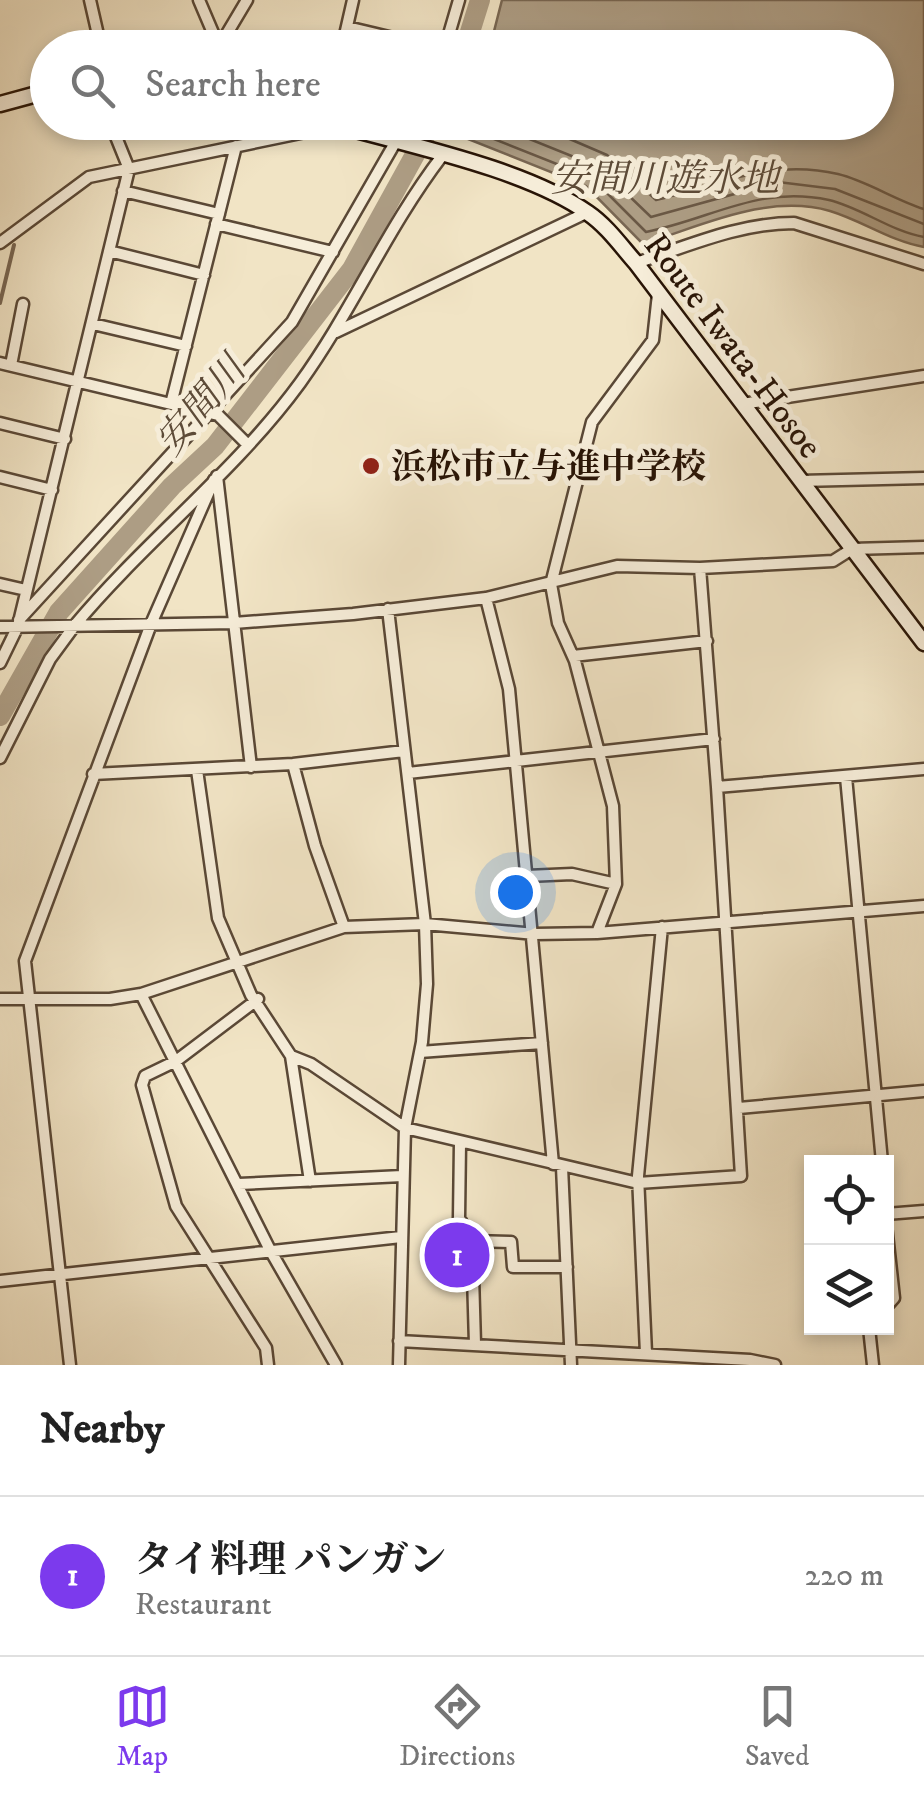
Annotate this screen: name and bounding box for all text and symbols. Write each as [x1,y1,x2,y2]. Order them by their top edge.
search box [30,30,894,140]
icon: search [65,58,120,113]
text: Search here [145,61,321,109]
water label: 安間川遊水地 [551,156,783,204]
street label: Route Iwata-Hosoe [633,225,831,467]
water label: 安間川 [147,344,259,465]
place label: 浜松市立与進中学校 [391,446,706,490]
marker: 浜松市立与進中学校 [360,455,382,477]
your location [490,867,541,918]
map controls [804,1155,894,1335]
button: locate [804,1155,894,1245]
pin: 1 [424,1218,490,1292]
button: layers [804,1245,894,1335]
text: Nearby [40,1404,164,1456]
text: タイ料理 パンガン [135,1537,446,1585]
text: 1 [67,1556,78,1596]
text: 220 m [804,1556,884,1596]
text: Restaurant [135,1585,272,1625]
tab: Map [115,1679,170,1774]
tab: Directions [399,1679,515,1774]
tab: Saved [745,1679,809,1774]

